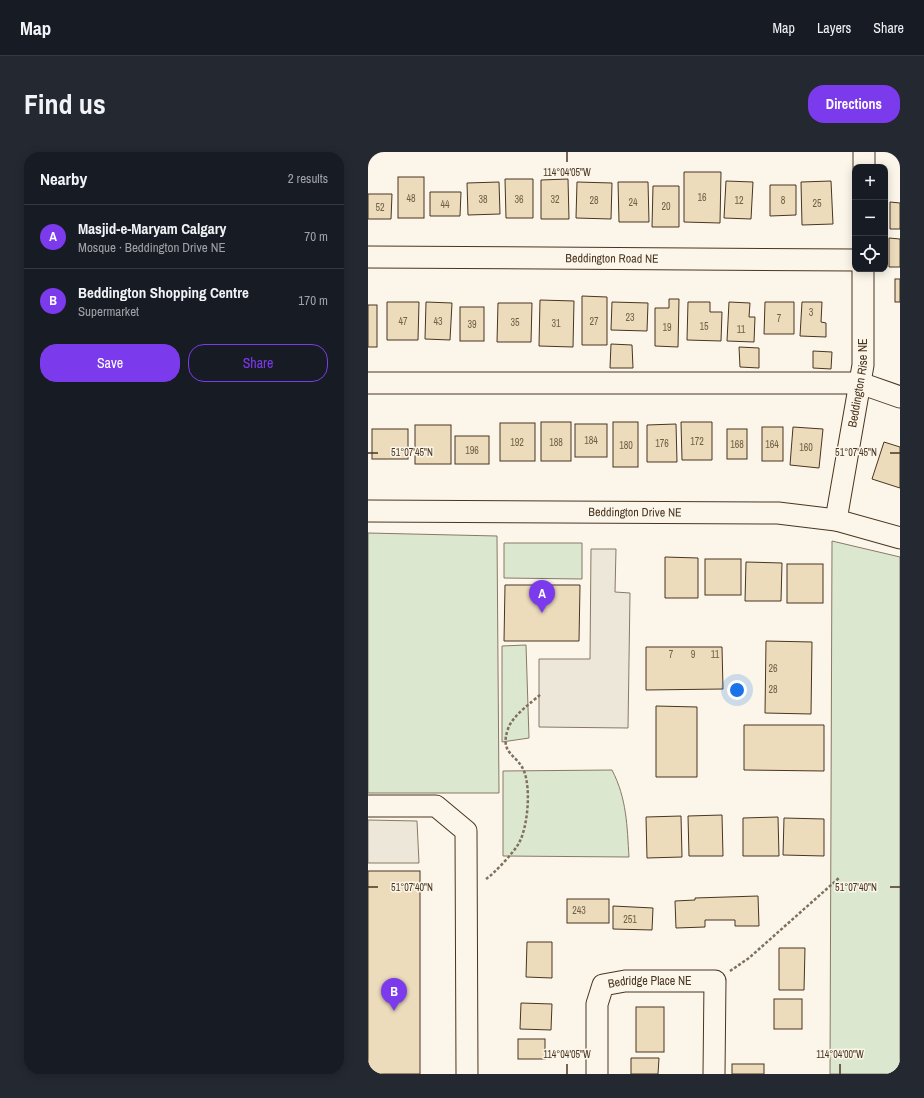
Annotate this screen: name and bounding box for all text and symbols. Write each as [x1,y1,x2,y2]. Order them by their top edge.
text: Map [20,15,51,41]
text: Map [773,19,795,37]
text: Layers [817,19,851,37]
text: Share [873,19,904,37]
text: Find us [24,85,106,123]
button: Directions [808,85,900,123]
map controls [852,164,888,272]
button: + [852,164,888,200]
text: 114°04'05"W [543,166,591,179]
text: Nearby [40,167,87,190]
text: 2 results [288,170,328,187]
house number: 16 [697,191,707,204]
house number: 48 [406,192,416,205]
house number: 38 [478,193,488,206]
house number: 36 [514,193,524,206]
house number: 32 [550,193,560,206]
house number: 28 [589,194,599,207]
house number: 12 [734,194,744,207]
house number: 8 [781,194,786,207]
house number: 24 [628,196,638,209]
house number: 25 [812,197,822,210]
house number: 44 [440,198,450,211]
house number: 20 [661,200,671,213]
button: − [852,200,888,236]
house number: 52 [375,201,385,214]
text: Masjid-e-Maryam Calgary [78,218,226,239]
text: A [49,228,57,245]
text: 70 m [304,228,328,245]
button: locate [852,236,888,272]
text: Mosque · Beddington Drive NE [78,239,226,256]
street label: Beddington Road NE [565,250,659,267]
text: Beddington Shopping Centre [78,282,249,303]
text: B [49,292,57,309]
text: 170 m [298,292,328,309]
text: Supermarket [78,303,139,320]
house number: 3 [809,306,814,319]
house number: 23 [625,311,635,324]
house number: 7 [777,312,782,325]
house number: 47 [398,315,408,328]
house number: 43 [433,315,443,328]
house number: 27 [589,315,599,328]
house number: 35 [510,316,520,329]
house number: 31 [551,317,561,330]
house number: 39 [467,318,477,331]
house number: 15 [699,320,709,333]
house number: 19 [662,321,672,334]
house number: 11 [737,323,746,336]
street label: Beddington Rise NE [844,338,871,429]
button: Save [40,344,180,382]
button: Share [188,344,328,382]
house number: 184 [584,434,598,447]
house number: 172 [690,435,704,448]
house number: 192 [510,436,524,449]
house number: 188 [549,436,563,449]
house number: 176 [655,437,669,450]
house number: 168 [730,438,744,451]
house number: 164 [765,438,779,451]
house number: 180 [619,439,633,452]
house number: 160 [799,441,813,454]
house number: 196 [465,444,479,457]
text: 51°07'45"N [391,446,433,459]
text: 51°07'45"N [835,446,877,459]
street label: Beddington Drive NE [588,504,682,521]
pin: A [529,580,555,613]
house number: 7 [669,648,674,661]
house number: 9 [691,648,696,661]
house number: 11 [711,648,720,661]
house number: 26 [768,662,778,675]
your location [727,680,747,700]
house number: 28 [768,683,778,696]
text: 51°07'40"N [391,881,433,894]
text: 51°07'40"N [835,881,877,894]
house number: 243 [572,904,586,917]
house number: 251 [623,913,637,926]
street label: Bedridge Place NE [607,973,692,992]
pin: B [381,978,407,1011]
text: 114°04'05"W [543,1048,591,1061]
text: 114°04'00"W [816,1048,864,1061]

